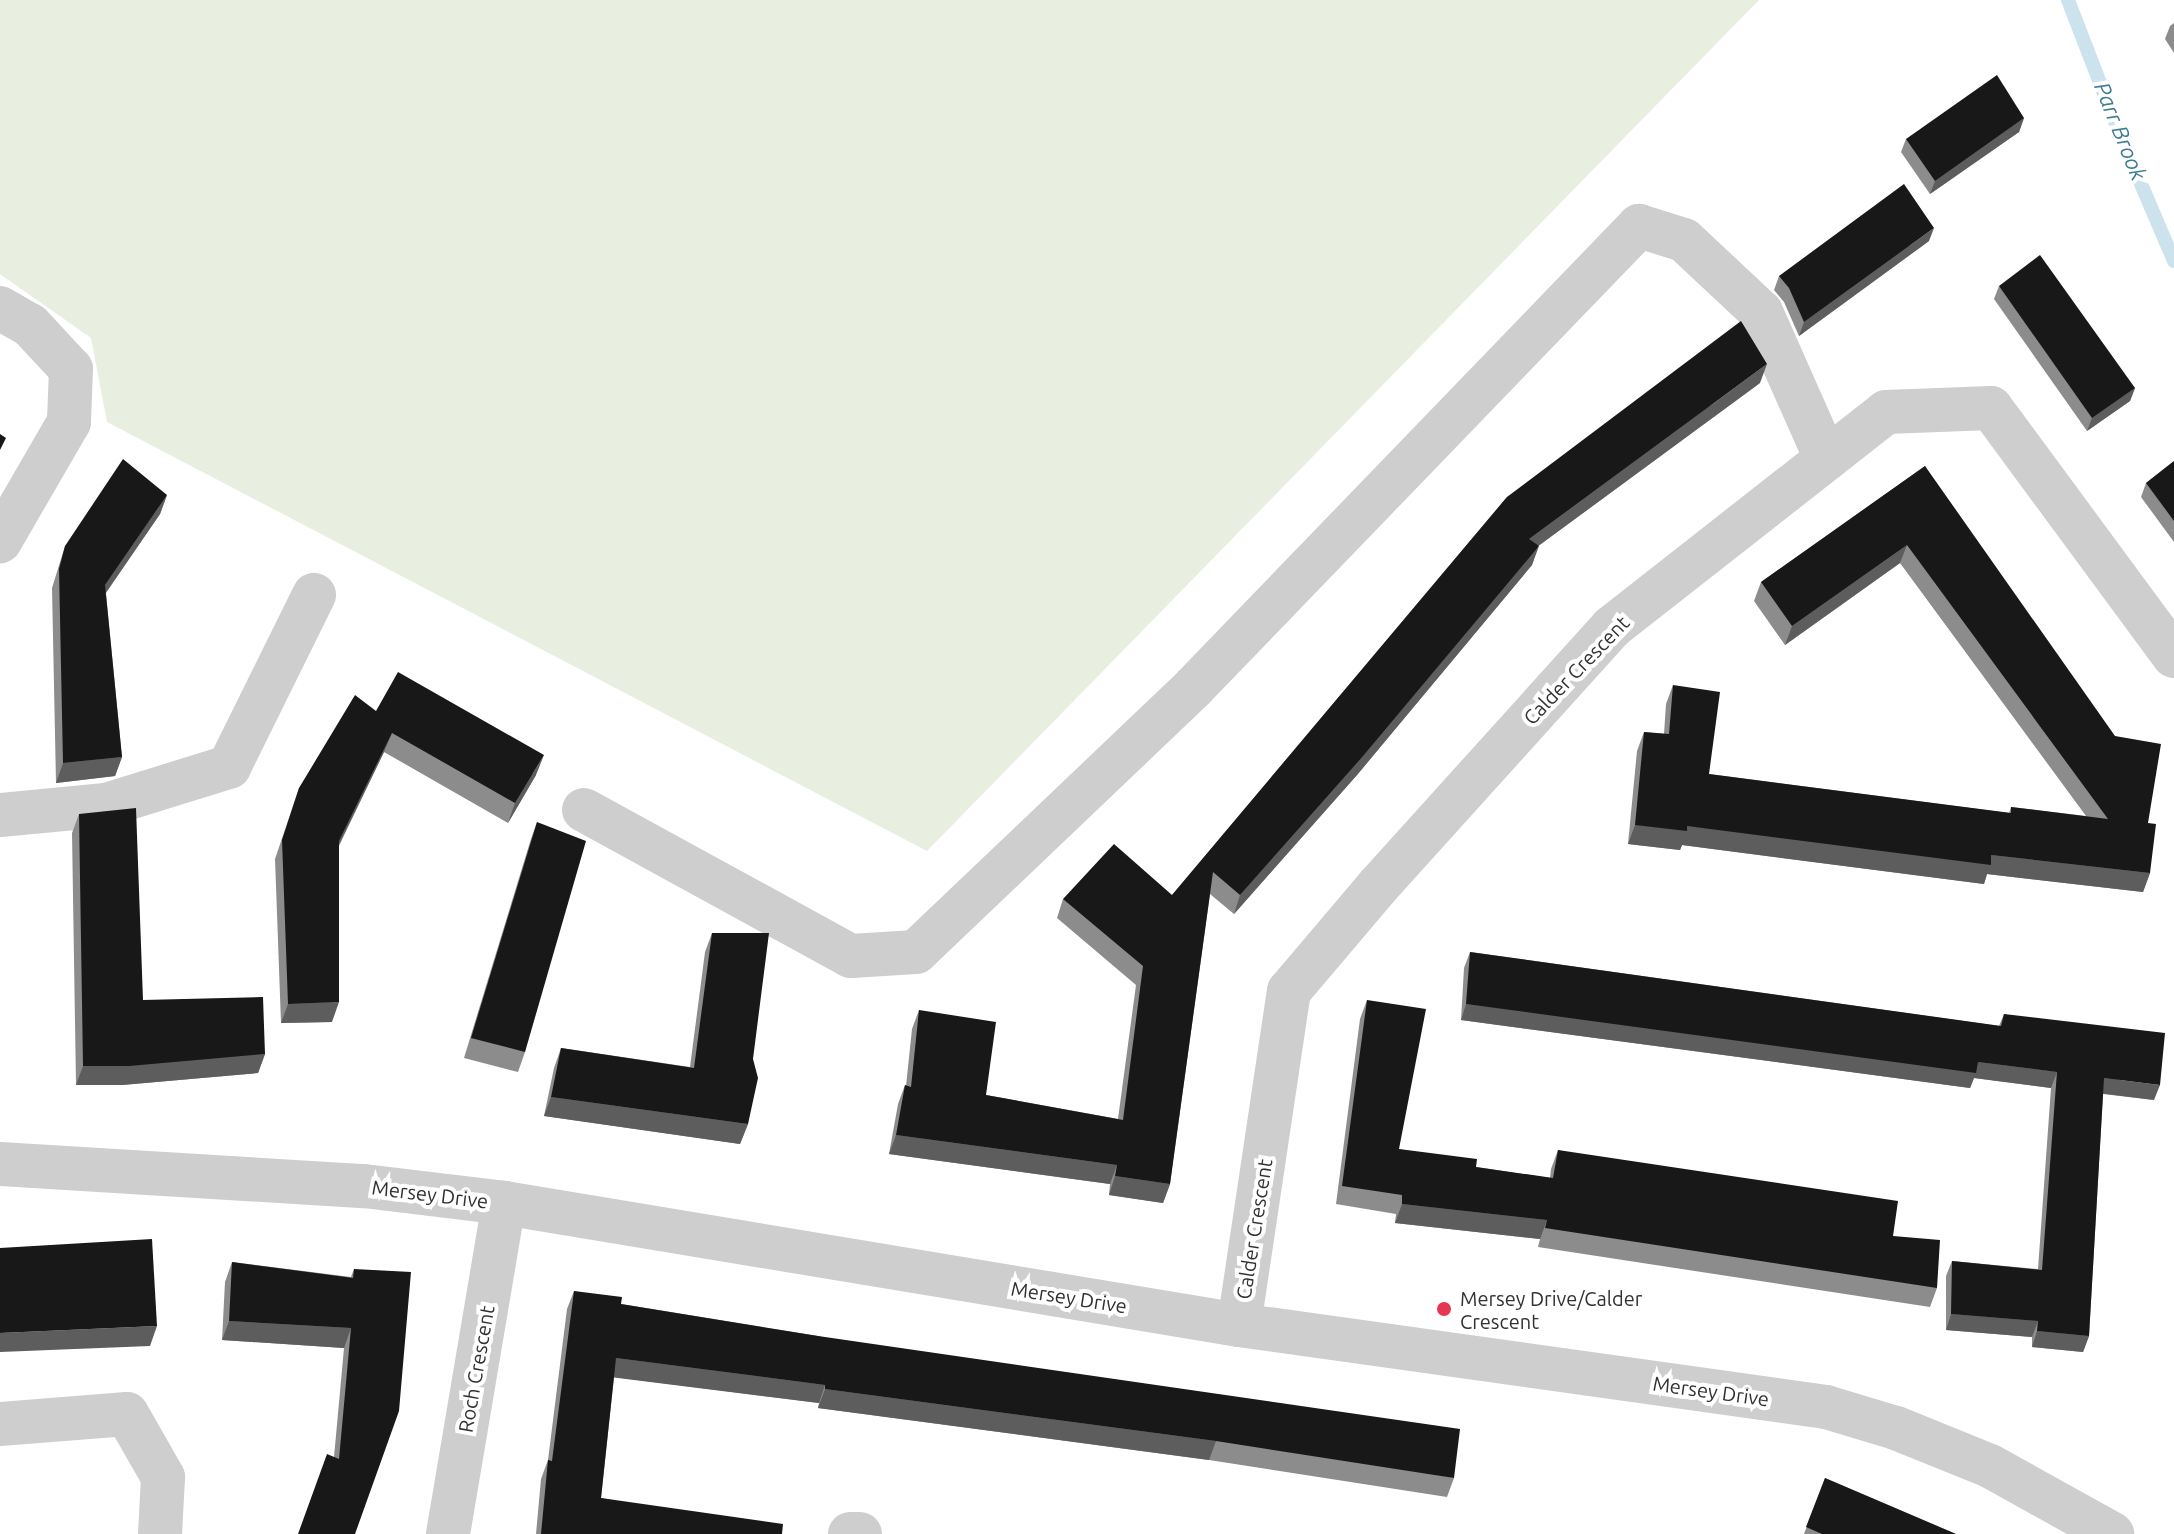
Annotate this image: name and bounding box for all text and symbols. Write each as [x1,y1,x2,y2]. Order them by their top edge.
water label: Parr Brook [2089,78,2153,184]
street label: Calder Crescent [1518,611,1634,729]
street label: Calder Crescent [1231,1157,1277,1301]
street label: Mersey Drive [370,1175,490,1213]
street label: Mersey Drive [1009,1276,1129,1318]
place label: Mersey Drive/Calder Crescent [1460,1286,1642,1333]
marker: Mersey Drive/Calder Crescent [1435,1300,1453,1318]
street label: Roch Crescent [453,1304,499,1434]
street label: Mersey Drive [1651,1371,1771,1411]

